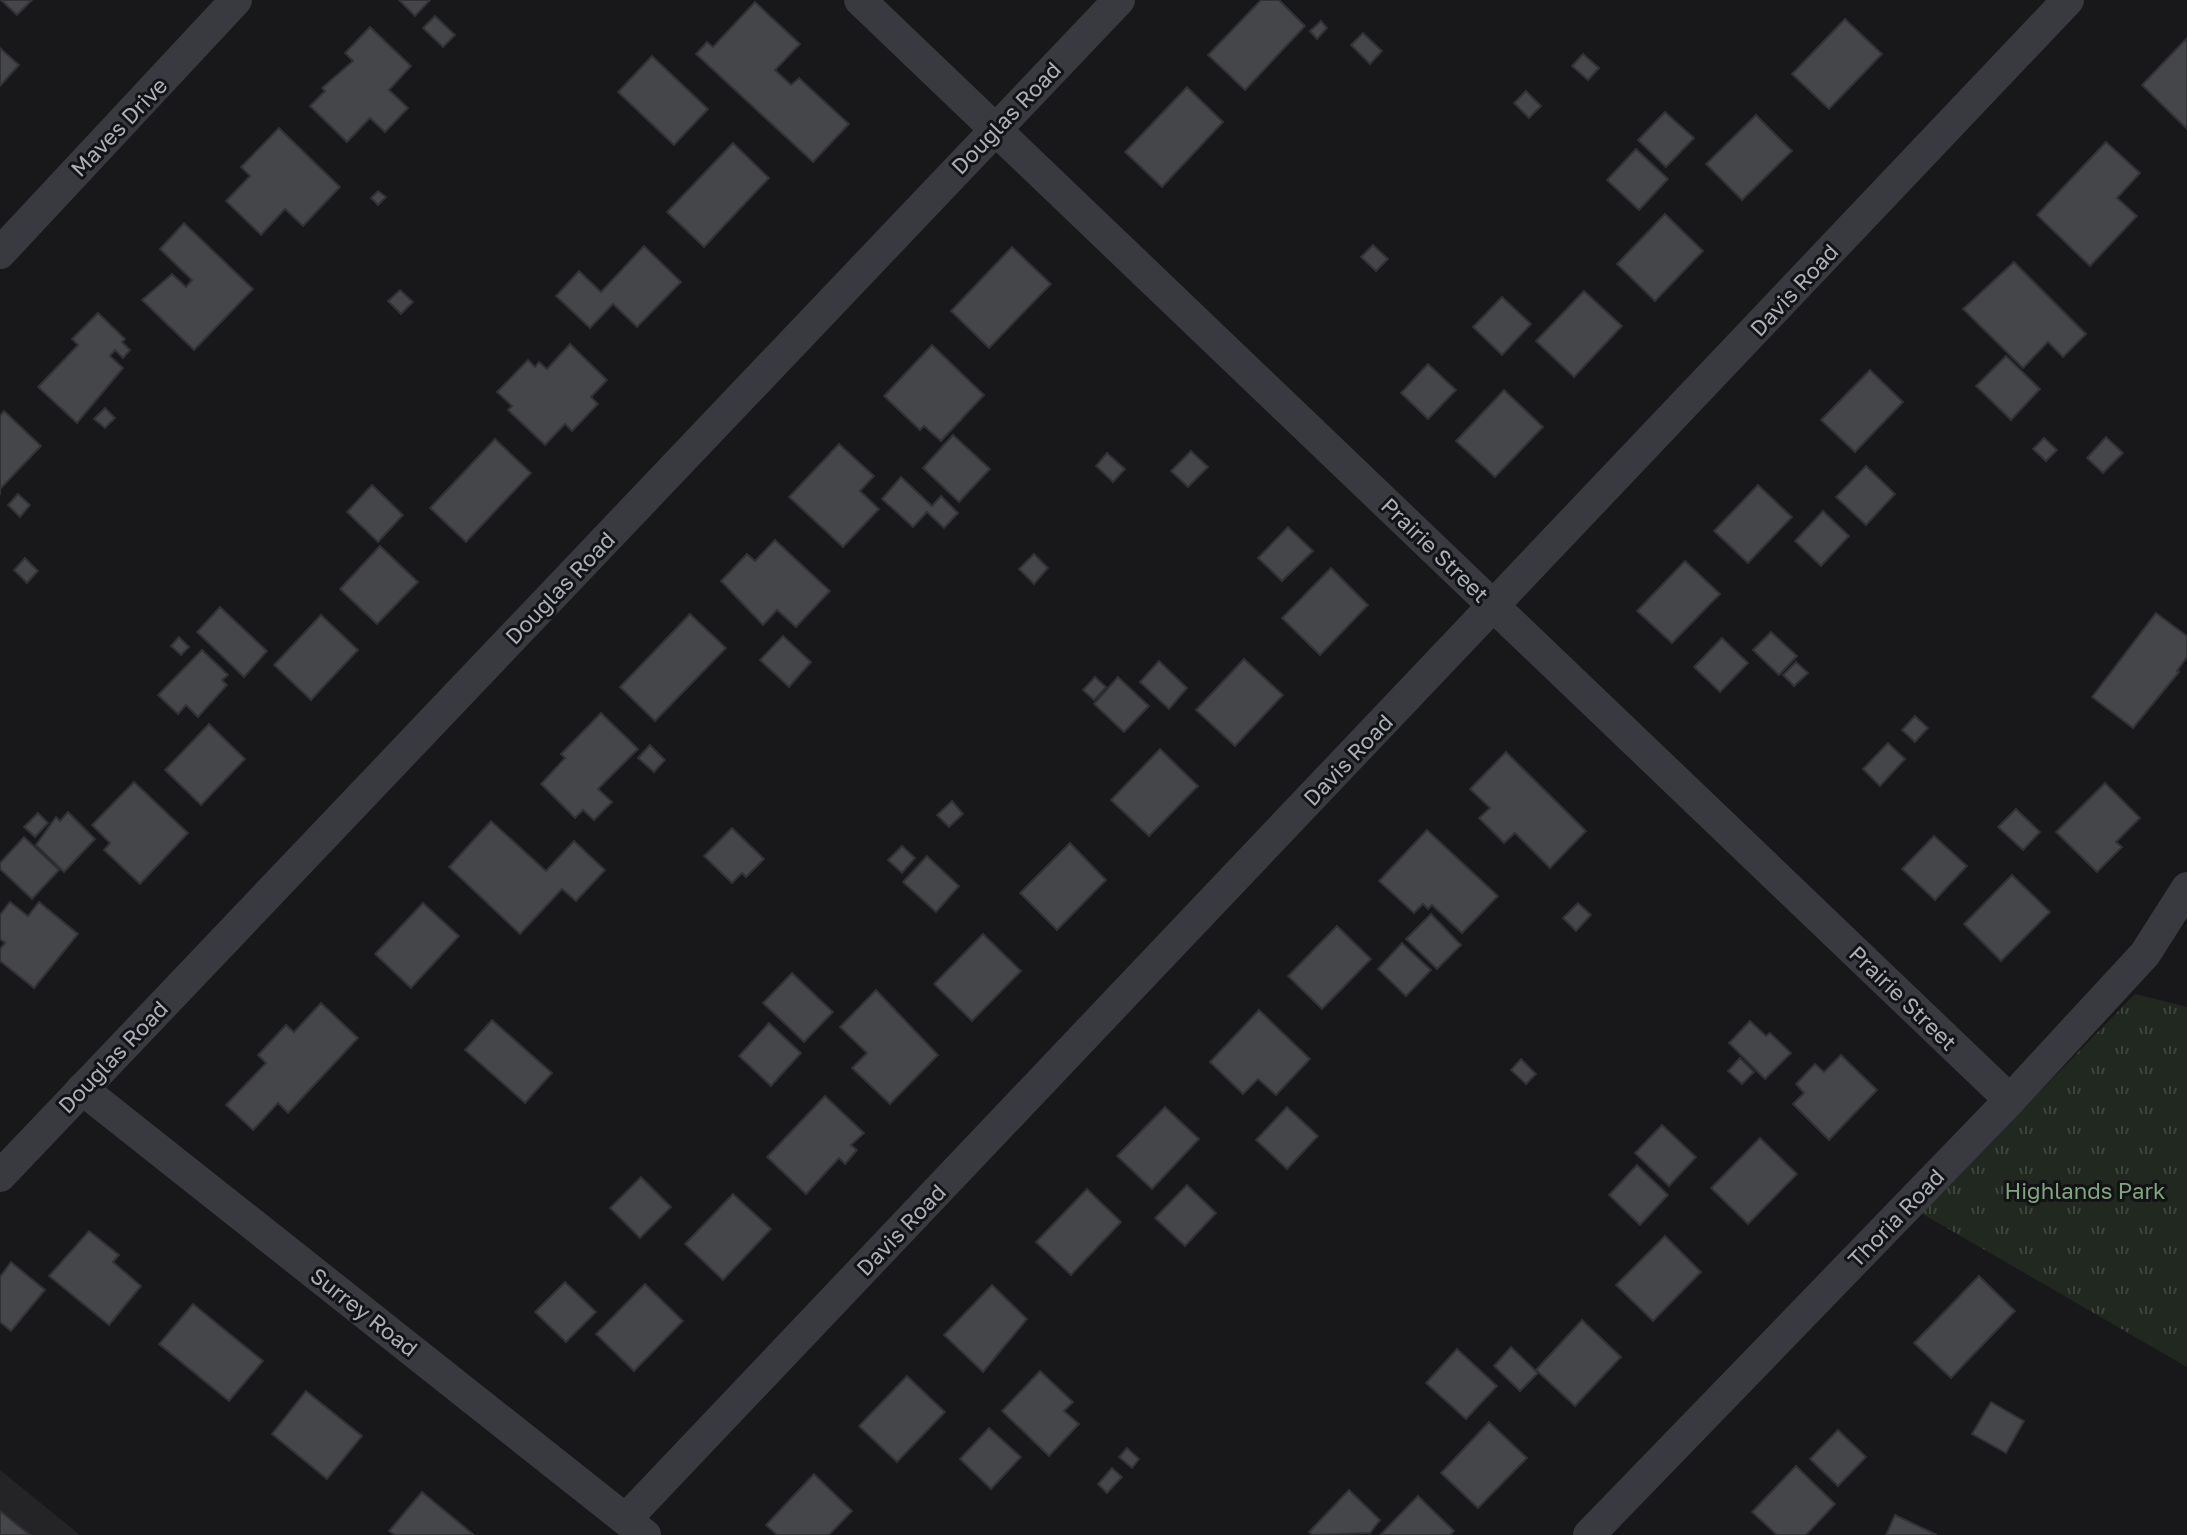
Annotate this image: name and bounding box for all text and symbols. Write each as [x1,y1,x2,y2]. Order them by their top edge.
street label: Douglas Road [945,56,1066,180]
street label: Maves Drive [65,72,173,182]
street label: Davis Road [1744,238,1843,342]
street label: Prairie Street [1376,492,1495,608]
street label: Douglas Road [499,526,620,650]
street label: Davis Road [1297,708,1398,811]
street label: Prairie Street [1844,940,1963,1056]
street label: Douglas Road [52,995,173,1119]
street label: Thoria Road [1842,1163,1949,1273]
park label: Highlands Park [2005,1177,2166,1204]
street label: Davis Road [850,1178,951,1281]
street label: Surrey Road [305,1261,423,1362]

